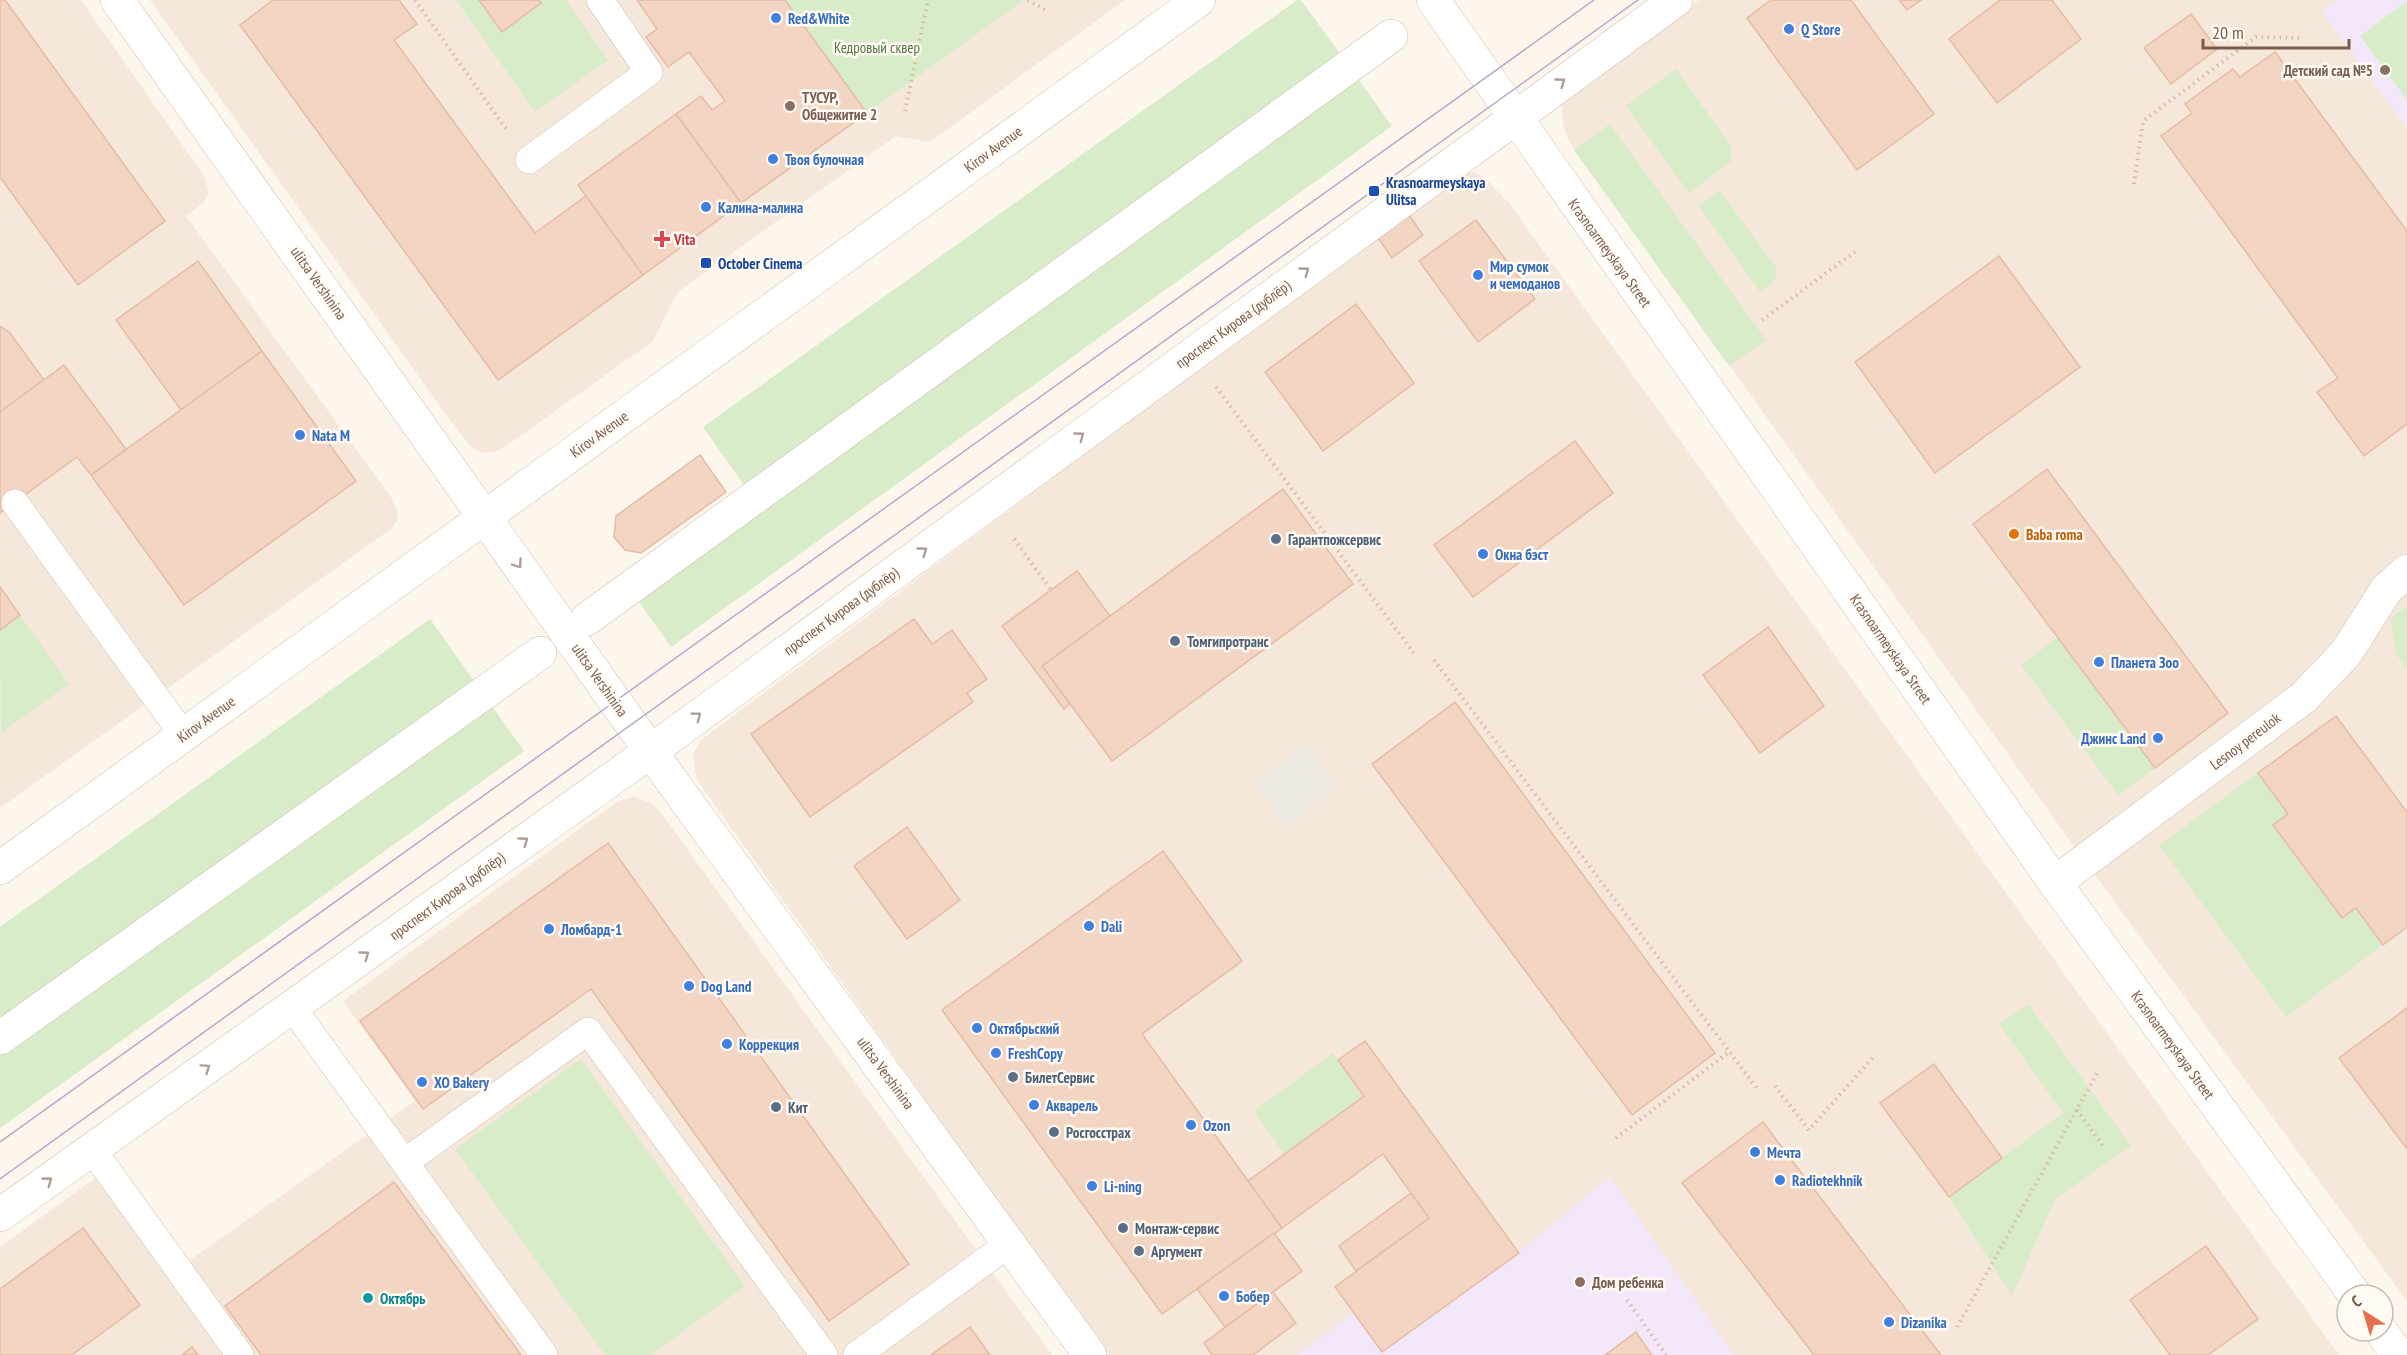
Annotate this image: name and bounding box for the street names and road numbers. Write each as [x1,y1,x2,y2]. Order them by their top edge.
street label: Kirov Avenue [960,122,1026,176]
street label: Krasnoarmeyskaya Street [1564,195,1656,311]
street label: ulitsa Vershinina [287,243,351,323]
street label: проспект Кирова (дублёр) [1172,276,1295,372]
street label: Kirov Avenue [566,407,632,461]
street label: проспект Кирова (дублёр) [780,563,903,659]
street label: Krasnoarmeyskaya Street [1846,590,1936,708]
street label: ulitsa Vershinina [568,640,632,720]
street label: Kirov Avenue [173,692,239,746]
street label: Lesnoy pereulok [2206,708,2284,774]
street label: проспект Кирова (дублёр) [386,848,509,944]
street label: Krasnoarmeyskaya Street [2127,987,2219,1103]
street label: ulitsa Vershinina [853,1033,919,1113]

